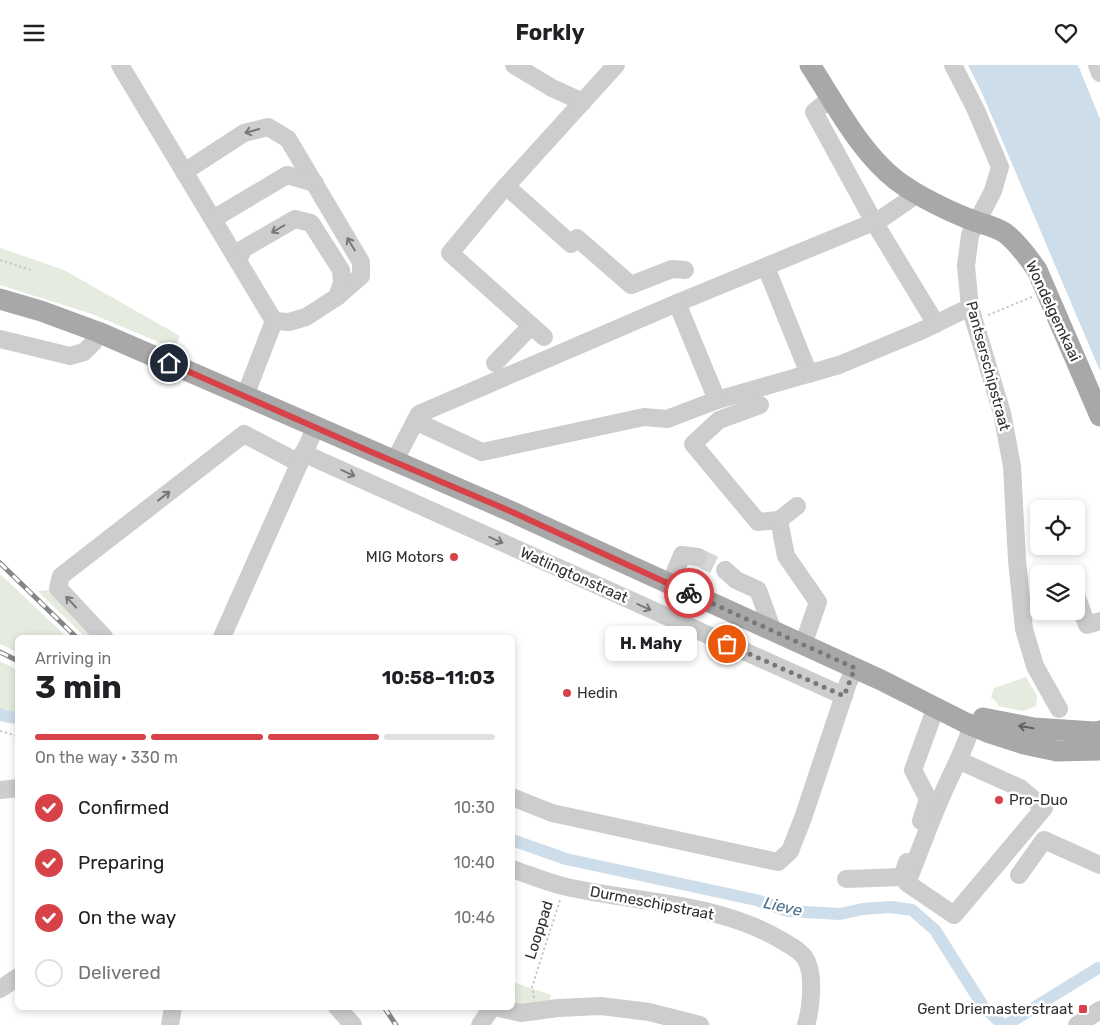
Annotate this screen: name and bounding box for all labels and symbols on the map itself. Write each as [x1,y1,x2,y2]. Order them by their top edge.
one-way arrow [245,127,261,136]
one-way arrow [272,224,286,234]
one-way arrow [345,238,355,252]
street label: Wondelgemkaai [1022,258,1084,364]
street label: Pantserschipstraat [962,299,1014,433]
pin [148,342,190,384]
one-way arrow [340,469,355,479]
one-way arrow [157,491,171,501]
one-way arrow [488,535,503,545]
street label: Watlingtonstraat [517,543,631,607]
place label: MIG Motors [366,548,444,566]
marker: MIG Motors [448,551,460,563]
courier [664,568,714,618]
one-way arrow [65,596,77,608]
one-way arrow [636,603,651,612]
pin [706,623,748,665]
callout: H. Mahy [604,627,697,661]
place label: Hedin [577,684,618,702]
marker: Hedin [561,687,573,699]
one-way arrow [1018,721,1034,731]
place label: Pro-Duo [1009,791,1068,809]
marker: Pro-Duo [993,794,1005,806]
street label: Durmeschipstraat [589,882,716,924]
water label: Lieve [762,893,804,920]
street label: Looppad [521,898,557,962]
place label: Gent Driemasterstraat [917,1000,1073,1018]
marker: Gent Driemasterstraat [1077,1003,1089,1015]

